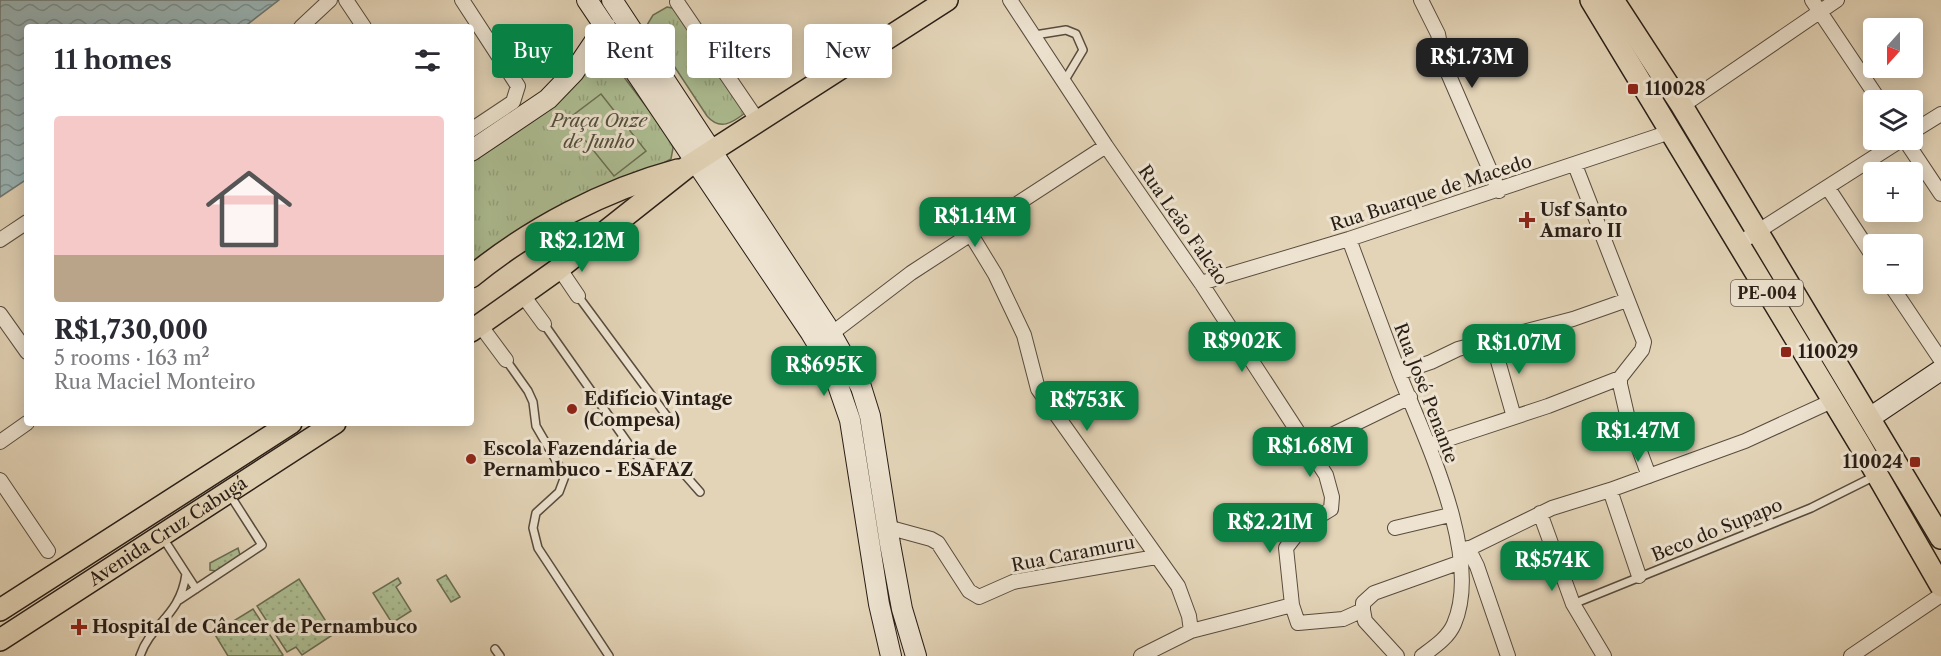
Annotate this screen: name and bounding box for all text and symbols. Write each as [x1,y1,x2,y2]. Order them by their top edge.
north arrow [1863,18,1923,78]
map controls [1863,18,1923,294]
chip: Buy [492,24,573,78]
chip: Rent [585,24,675,78]
chip: Filters [687,24,792,78]
chip: New [804,24,892,78]
pin: R$1.73M [1417,38,1527,89]
text: 11 homes [54,44,172,76]
icon: filters [411,44,444,77]
text: R$1.73M [1430,45,1514,69]
place label: 110028 [1645,78,1706,100]
marker: 110028 [1626,82,1640,96]
button: layers [1863,90,1923,150]
park label: Praça Onze de Junho [549,110,649,153]
street label: Rua Buarque de Macedo [1327,150,1535,236]
icon: home [195,155,303,263]
street label: Rua Leão Falcão [1133,161,1233,289]
button: + [1863,162,1923,222]
pin: R$1.14M [920,197,1030,248]
place label: Usf Santo Amaro II [1539,199,1627,242]
text: R$1.14M [933,204,1017,228]
marker: Usf Santo Amaro II [1518,211,1536,229]
pin: R$2.12M [527,222,637,273]
text: R$2.12M [539,229,625,253]
button: − [1863,234,1923,294]
road number: PE-004 [1731,280,1803,306]
text: R$1,730,000 [54,314,208,346]
street label: Rua José Penante [1389,320,1463,466]
pin: R$902K [1193,322,1291,373]
pin: R$1.07M [1464,324,1574,375]
text: R$902K [1202,329,1282,353]
text: R$1.07M [1476,331,1562,355]
place label: 110029 [1798,341,1858,363]
marker: 110029 [1779,345,1793,359]
text: 5 rooms · 163 m² [54,346,210,370]
pin: R$695K [775,346,873,397]
text: R$695K [785,353,863,377]
text: Rua Maciel Monteiro [54,370,256,394]
pin: R$753K [1038,381,1136,432]
place label: Edifício Vintage (Compesa) [584,388,733,431]
text: R$753K [1049,388,1125,412]
marker: Edifício Vintage (Compesa) [565,402,579,416]
pin: R$1.47M [1583,412,1693,463]
text: R$1.47M [1596,419,1680,443]
pin: R$1.68M [1255,427,1365,478]
text: R$1.68M [1267,434,1353,458]
place label: Escola Fazendária de Pernambuco - ESAFAZ [483,438,693,481]
place label: 110024 [1843,451,1903,473]
marker: Escola Fazendária de Pernambuco - ESAFAZ [464,452,478,466]
marker: 110024 [1908,455,1922,469]
street label: Avenida Cruz Cabugá [84,472,252,591]
street label: Beco do Supapo [1648,494,1786,566]
pin: R$2.21M [1215,503,1325,554]
text: R$2.21M [1227,510,1313,534]
street label: Rua Caramuru [1009,531,1137,577]
pin: R$574K [1503,541,1601,592]
text: R$574K [1514,548,1590,572]
place label: Hospital de Câncer de Pernambuco [92,616,418,638]
marker: Hospital de Câncer de Pernambuco [70,618,88,636]

